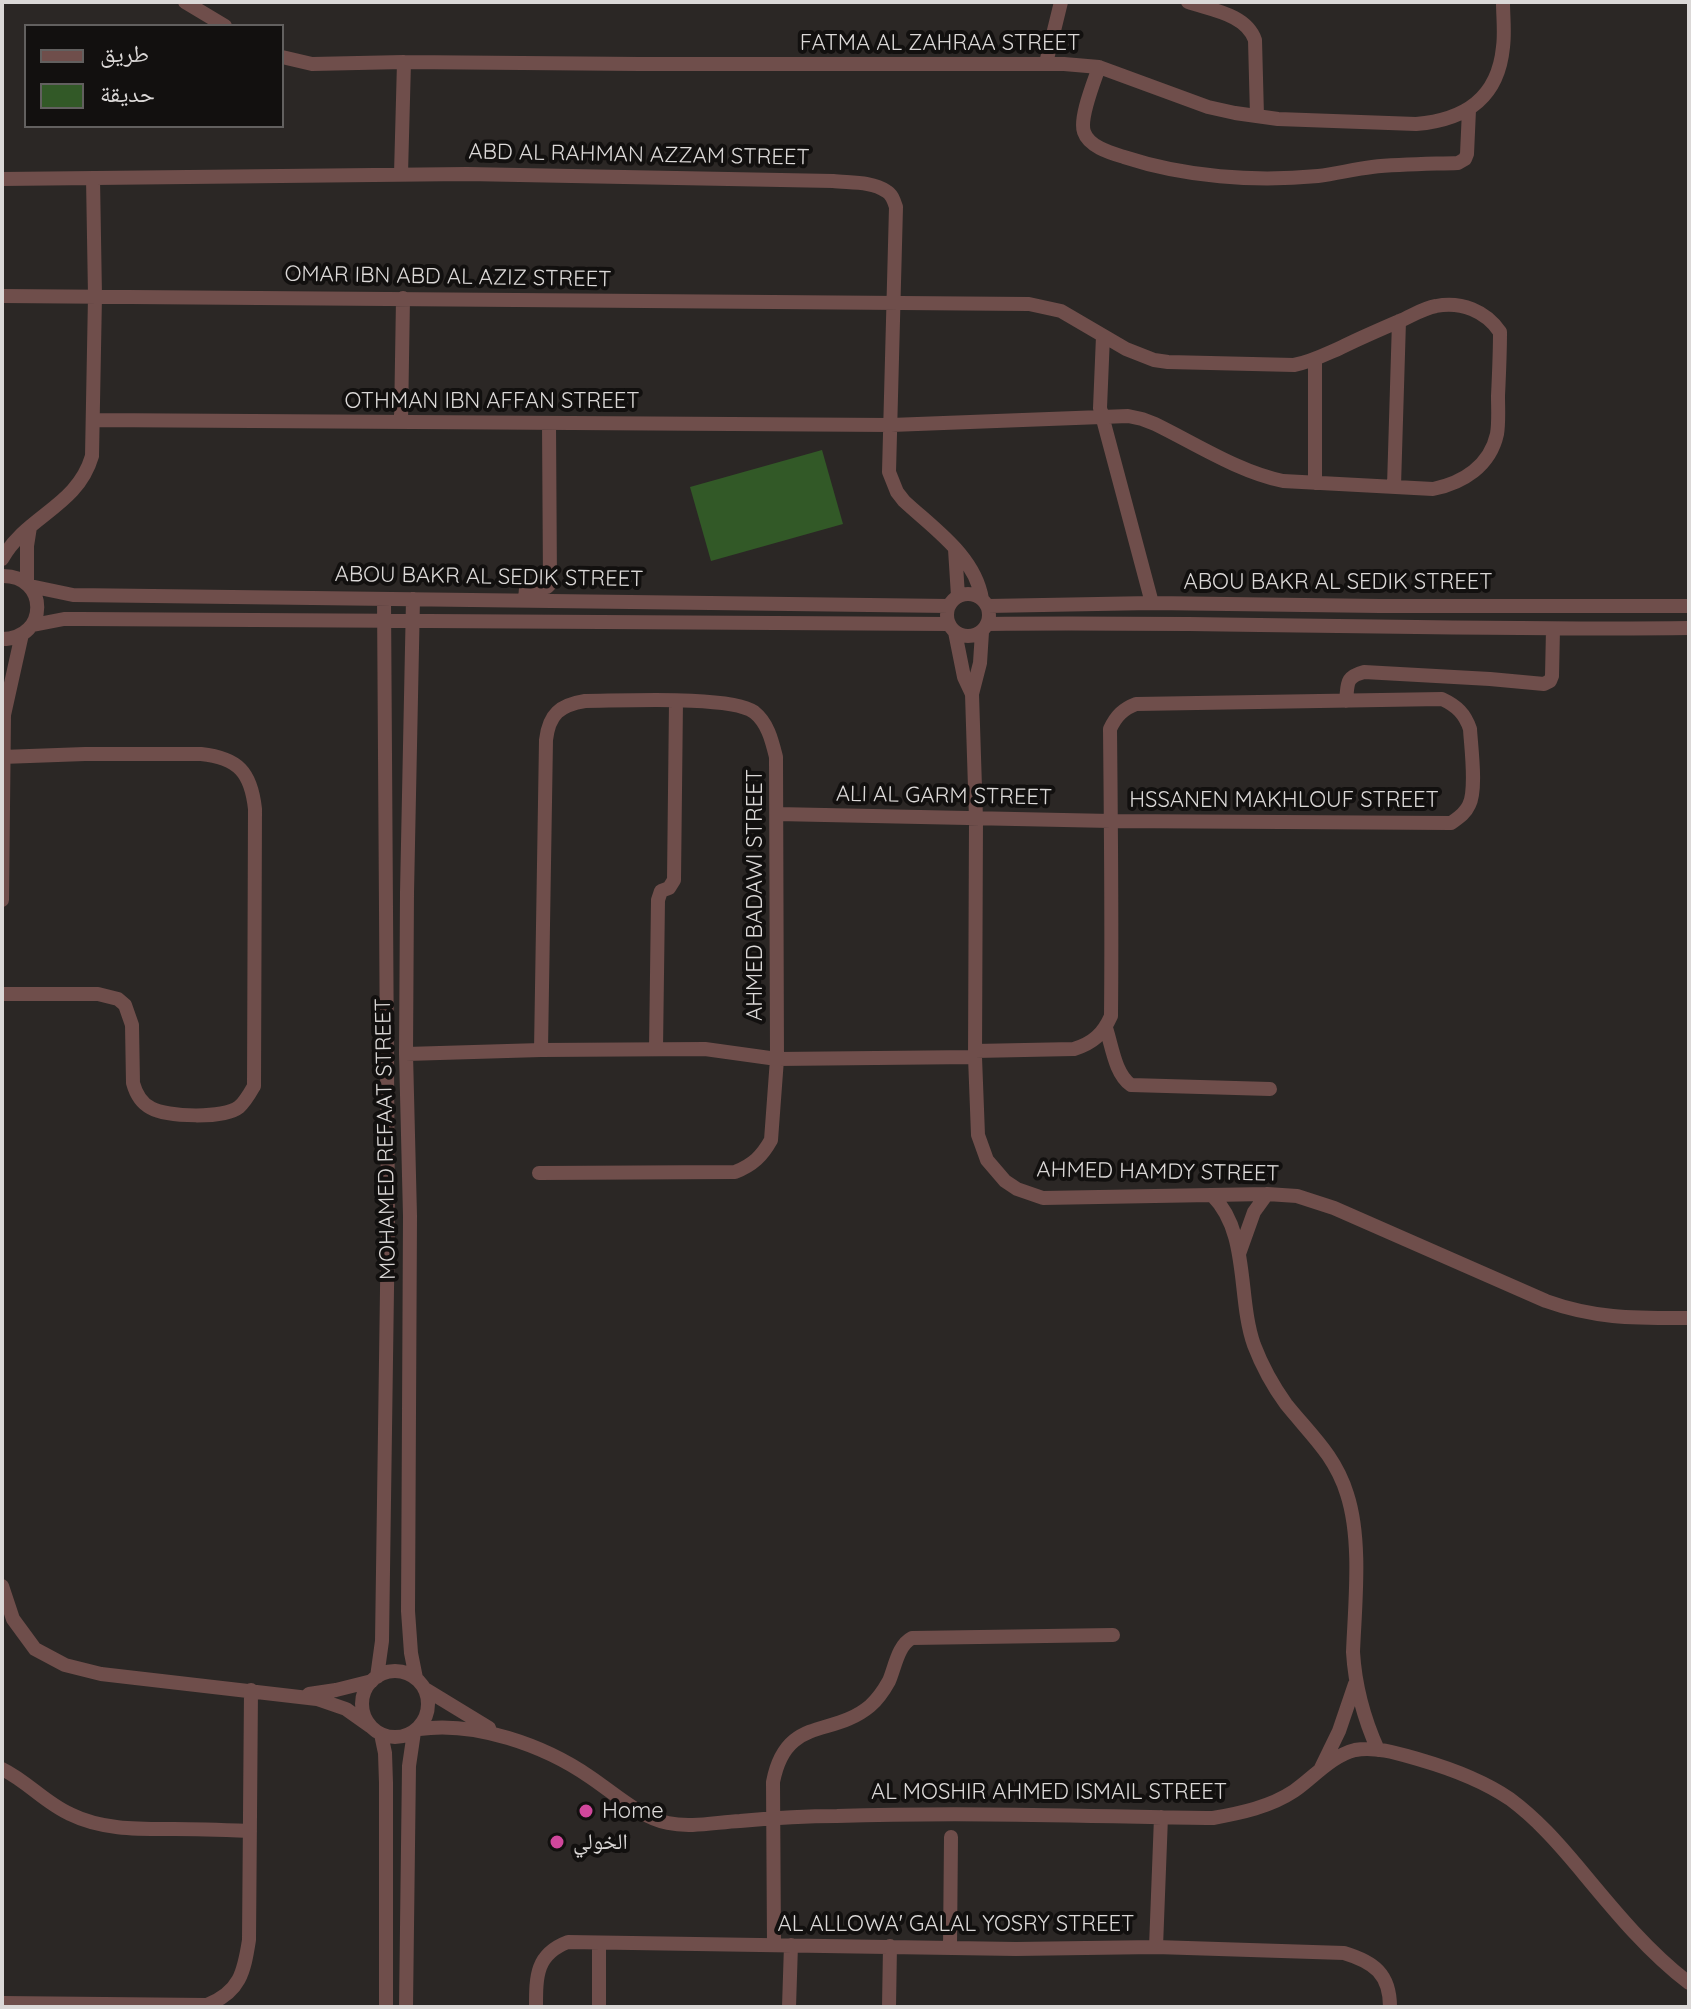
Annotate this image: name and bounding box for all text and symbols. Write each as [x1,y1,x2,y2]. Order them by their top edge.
legend [24,24,284,128]
street label: FATMA AL ZAHRAA STREET [800,30,1080,56]
text: طريق [100,38,149,68]
text: حديقة [100,78,155,108]
street label: ABD AL RAHMAN AZZAM STREET [468,139,810,171]
street label: OMAR IBN ABD AL AZIZ STREET [284,261,612,293]
street label: OTHMAN IBN AFFAN STREET [344,388,640,414]
street label: ABOU BAKR AL SEDIK STREET [334,561,644,593]
street label: ABOU BAKR AL SEDIK STREET [1184,569,1492,595]
street label: AHMED BADAWI STREET [742,769,768,1021]
street label: ALI AL GARM STREET [836,781,1052,811]
street label: HSSANEN MAKHLOUF STREET [1129,787,1439,813]
street label: MOHAMED REFAAT STREET [370,998,402,1280]
street label: AHMED HAMDY STREET [1036,1157,1280,1187]
street label: AL MOSHIR AHMED ISMAIL STREET [871,1779,1227,1805]
place label: Home [602,1798,664,1824]
marker: Home [577,1802,595,1820]
place label: الخولي [573,1829,628,1855]
marker: الخولي [548,1833,566,1851]
street label: AL ALLOWA' GALAL YOSRY STREET [778,1911,1134,1937]

